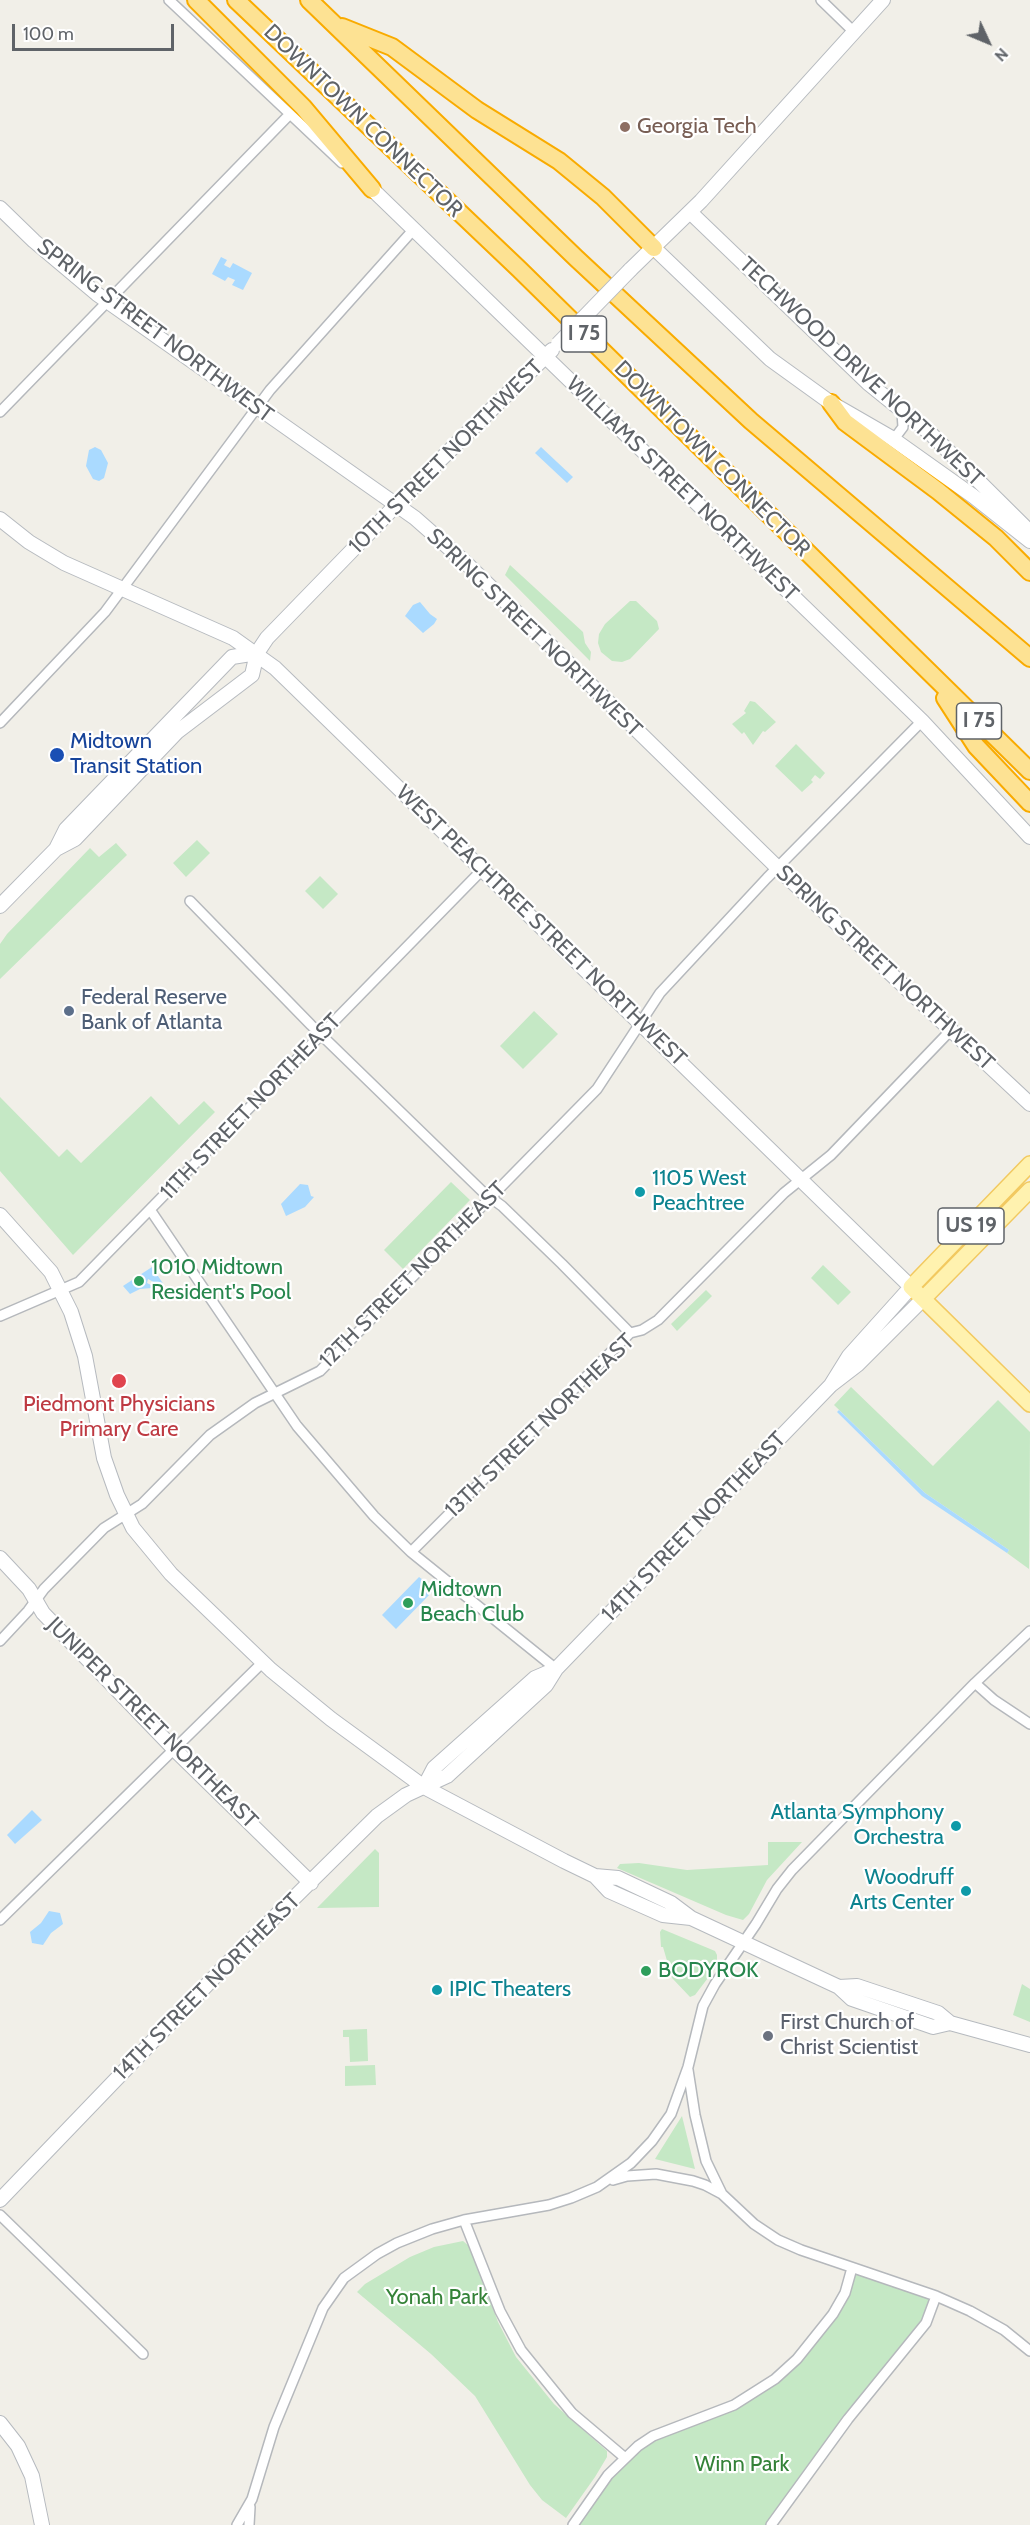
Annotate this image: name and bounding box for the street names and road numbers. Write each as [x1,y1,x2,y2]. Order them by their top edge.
street label: DOWNTOWN CONNECTOR [258,19,468,223]
street label: SPRING STREET NORTHWEST [32,234,278,428]
street label: TECHWOOD DRIVE NORTHWEST [734,252,988,492]
road number: I 75 [562,316,606,352]
street label: 10TH STREET NORTHWEST [344,355,548,559]
street label: DOWNTOWN CONNECTOR [609,356,815,562]
street label: WILLIAMS STREET NORTHWEST [560,371,804,607]
street label: SPRING STREET NORTHWEST [421,523,647,743]
road number: I 75 [956,703,1002,739]
street label: WEST PEACHTREE STREET NORTHWEST [390,780,692,1072]
street label: SPRING STREET NORTHWEST [770,860,1000,1076]
street label: 11TH STREET NORTHEAST [155,1008,347,1206]
street label: 12TH STREET NORTHEAST [314,1176,512,1374]
road number: US 19 [938,1208,1004,1244]
street label: 13TH STREET NORTHEAST [440,1329,640,1523]
street label: 14TH STREET NORTHEAST [596,1427,792,1627]
street label: JUNIPER STREET NORTHEAST [41,1612,263,1834]
street label: 14TH STREET NORTHEAST [108,1888,306,2086]

